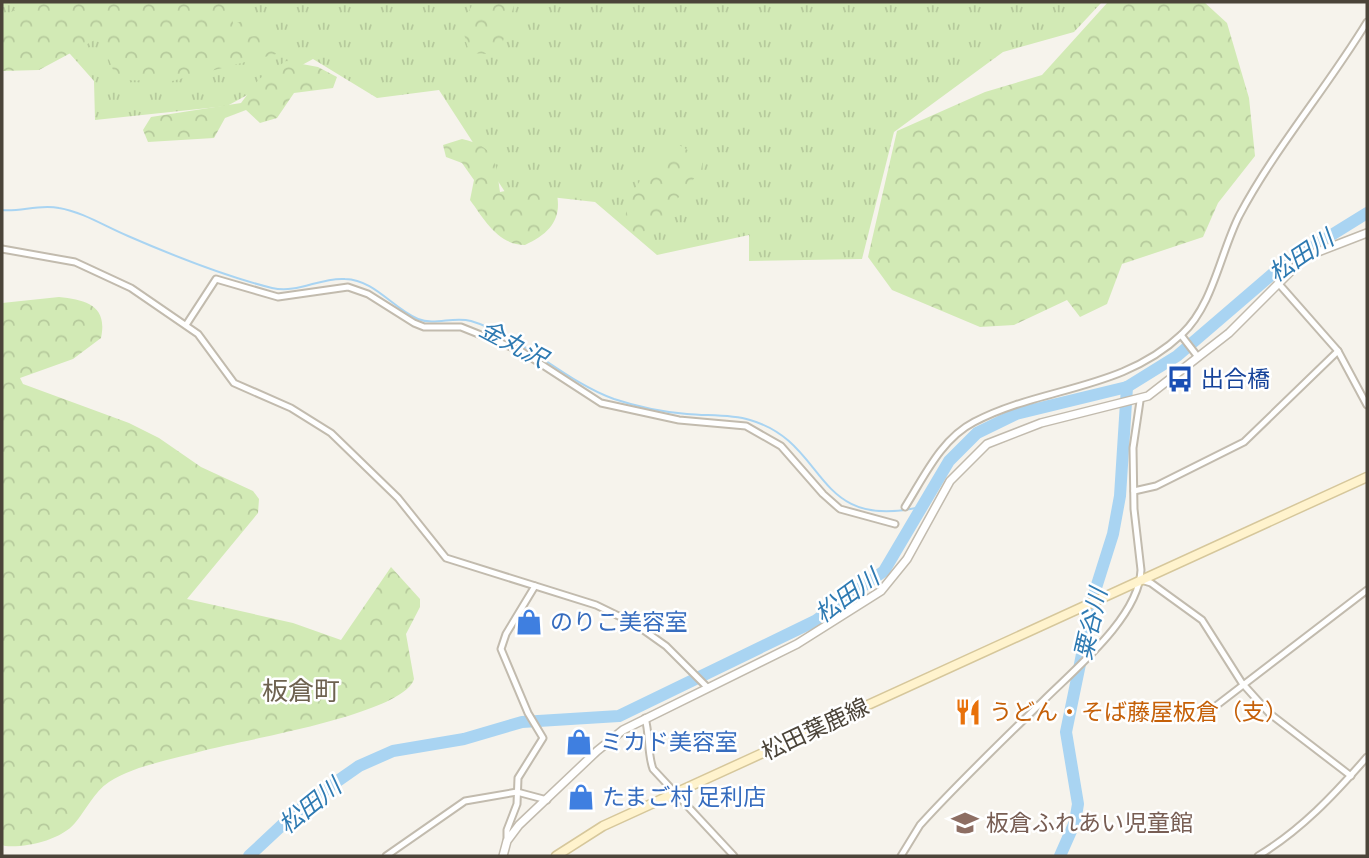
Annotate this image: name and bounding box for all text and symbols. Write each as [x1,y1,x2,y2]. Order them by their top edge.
water label: 松田川 [1263,223,1342,289]
water label: 金丸沢 [474,315,554,376]
bus stop icon: 出合橋 [1165,364,1195,394]
place label: 出合橋 [1201,366,1270,394]
water label: 松田川 [810,562,887,629]
water label: 粟谷川 [1069,583,1114,662]
shop icon: のりこ美容室 [514,607,544,637]
place label: のりこ美容室 [550,609,688,637]
district label: 板倉町 [262,677,340,708]
street label: 松田葉鹿線 [757,693,873,767]
restaurant icon: うどん・そば藤屋板倉（支） [953,697,983,727]
place label: うどん・そば藤屋板倉（支） [989,699,1288,727]
shop icon: ミカド美容室 [564,727,594,757]
place label: ミカド美容室 [600,729,738,757]
water label: 松田川 [273,771,350,840]
shop icon: たまご村 足利店 [566,782,596,812]
place label: たまご村 足利店 [602,784,766,812]
school or university icon: 板倉ふれあい児童館 [950,808,980,838]
place label: 板倉ふれあい児童館 [986,810,1193,838]

